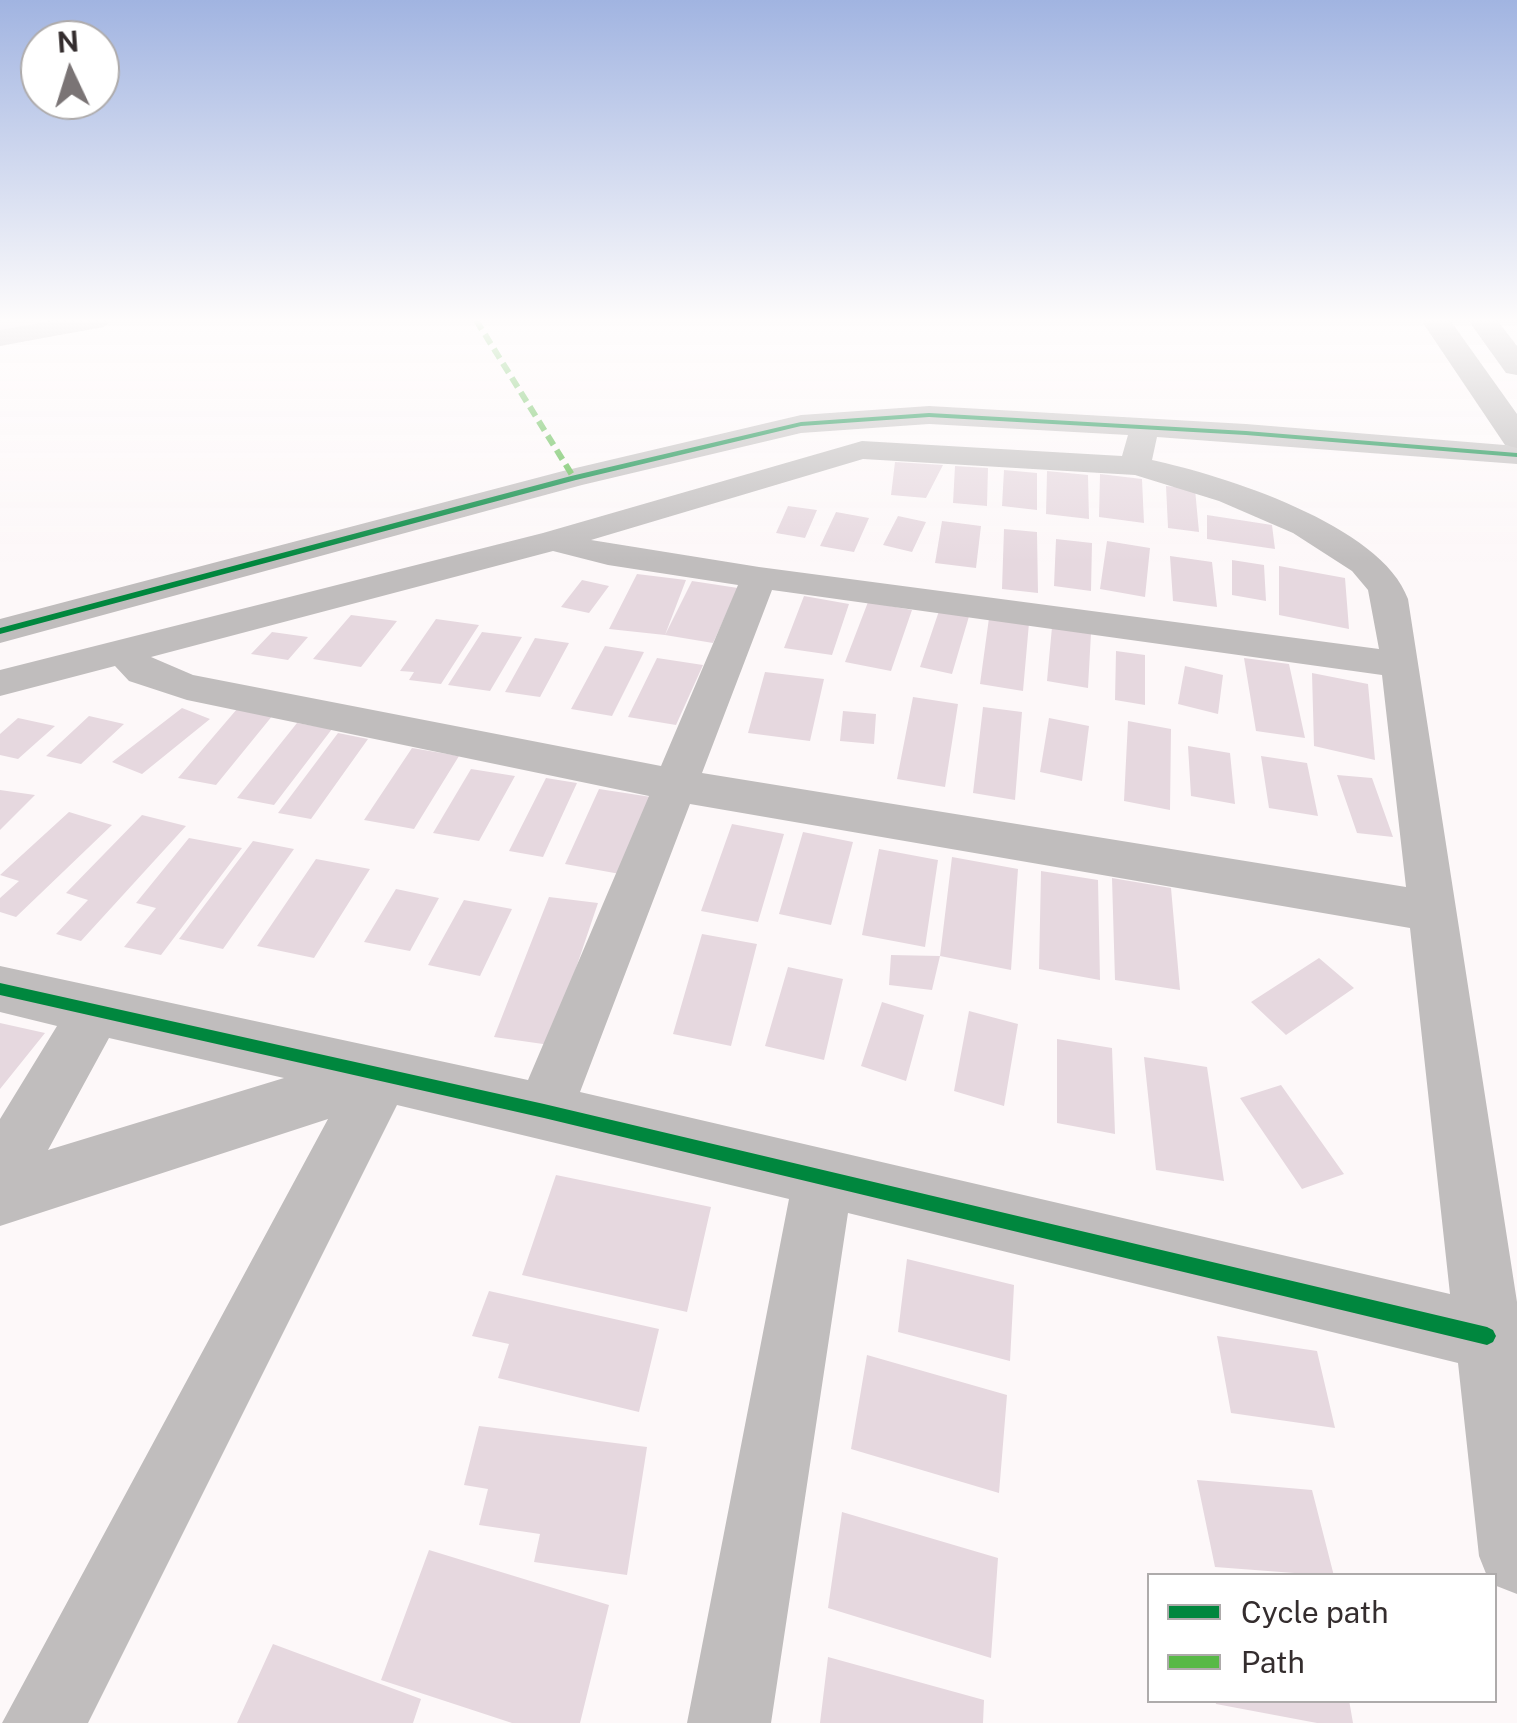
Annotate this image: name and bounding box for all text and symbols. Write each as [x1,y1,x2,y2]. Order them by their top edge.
north arrow [20,20,120,120]
text: N [56,24,80,59]
legend [1147,1573,1497,1703]
text: Cycle path [1241,1594,1389,1630]
text: Path [1241,1644,1305,1680]

